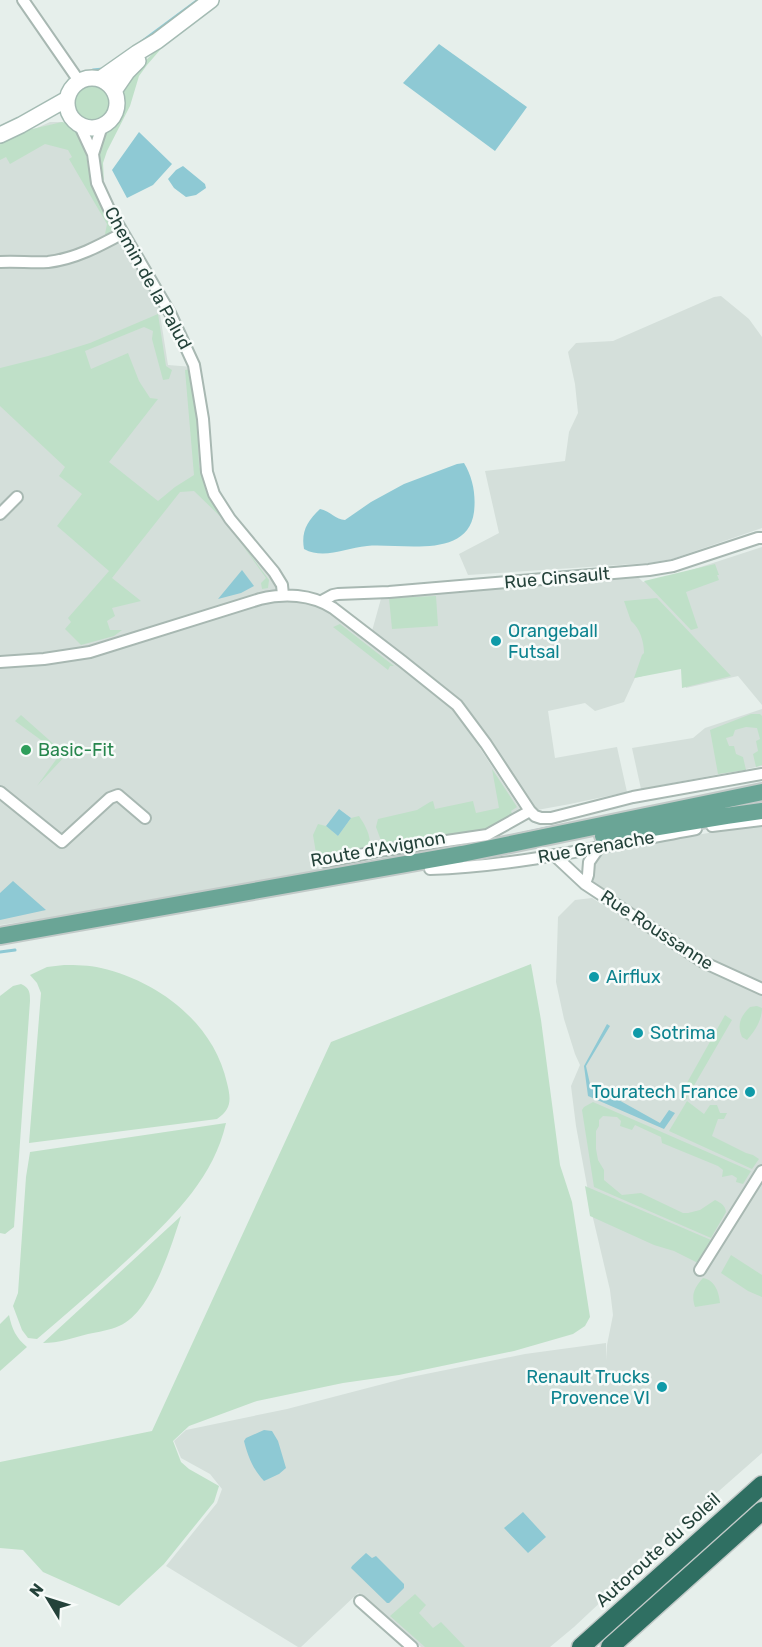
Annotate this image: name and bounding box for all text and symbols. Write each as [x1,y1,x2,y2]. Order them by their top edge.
street label: Chemin de la Palud [100,203,196,353]
street label: Rue Cinsault [503,562,611,594]
place label: Orangeball Futsal [508,620,598,663]
marker: Orangeball Futsal [489,634,503,648]
place label: Basic-Fit [38,739,114,761]
marker: Basic-Fit [19,743,33,757]
street label: Route d'Avignon [309,826,447,872]
street label: Rue Grenache [536,826,656,868]
street label: Rue Roussanne [596,885,718,975]
place label: Airflux [606,966,661,988]
marker: Airflux [587,970,601,984]
place label: Sotrima [650,1022,716,1044]
marker: Sotrima [631,1026,645,1040]
place label: Touratech France [591,1081,738,1103]
marker: Touratech France [743,1085,757,1099]
place label: Renault Trucks Provence VI [526,1366,650,1409]
marker: Renault Trucks Provence VI [655,1380,669,1394]
street label: Autoroute du Soleil [591,1488,725,1612]
north arrow [18,1569,78,1629]
text: N [26,1580,48,1600]

